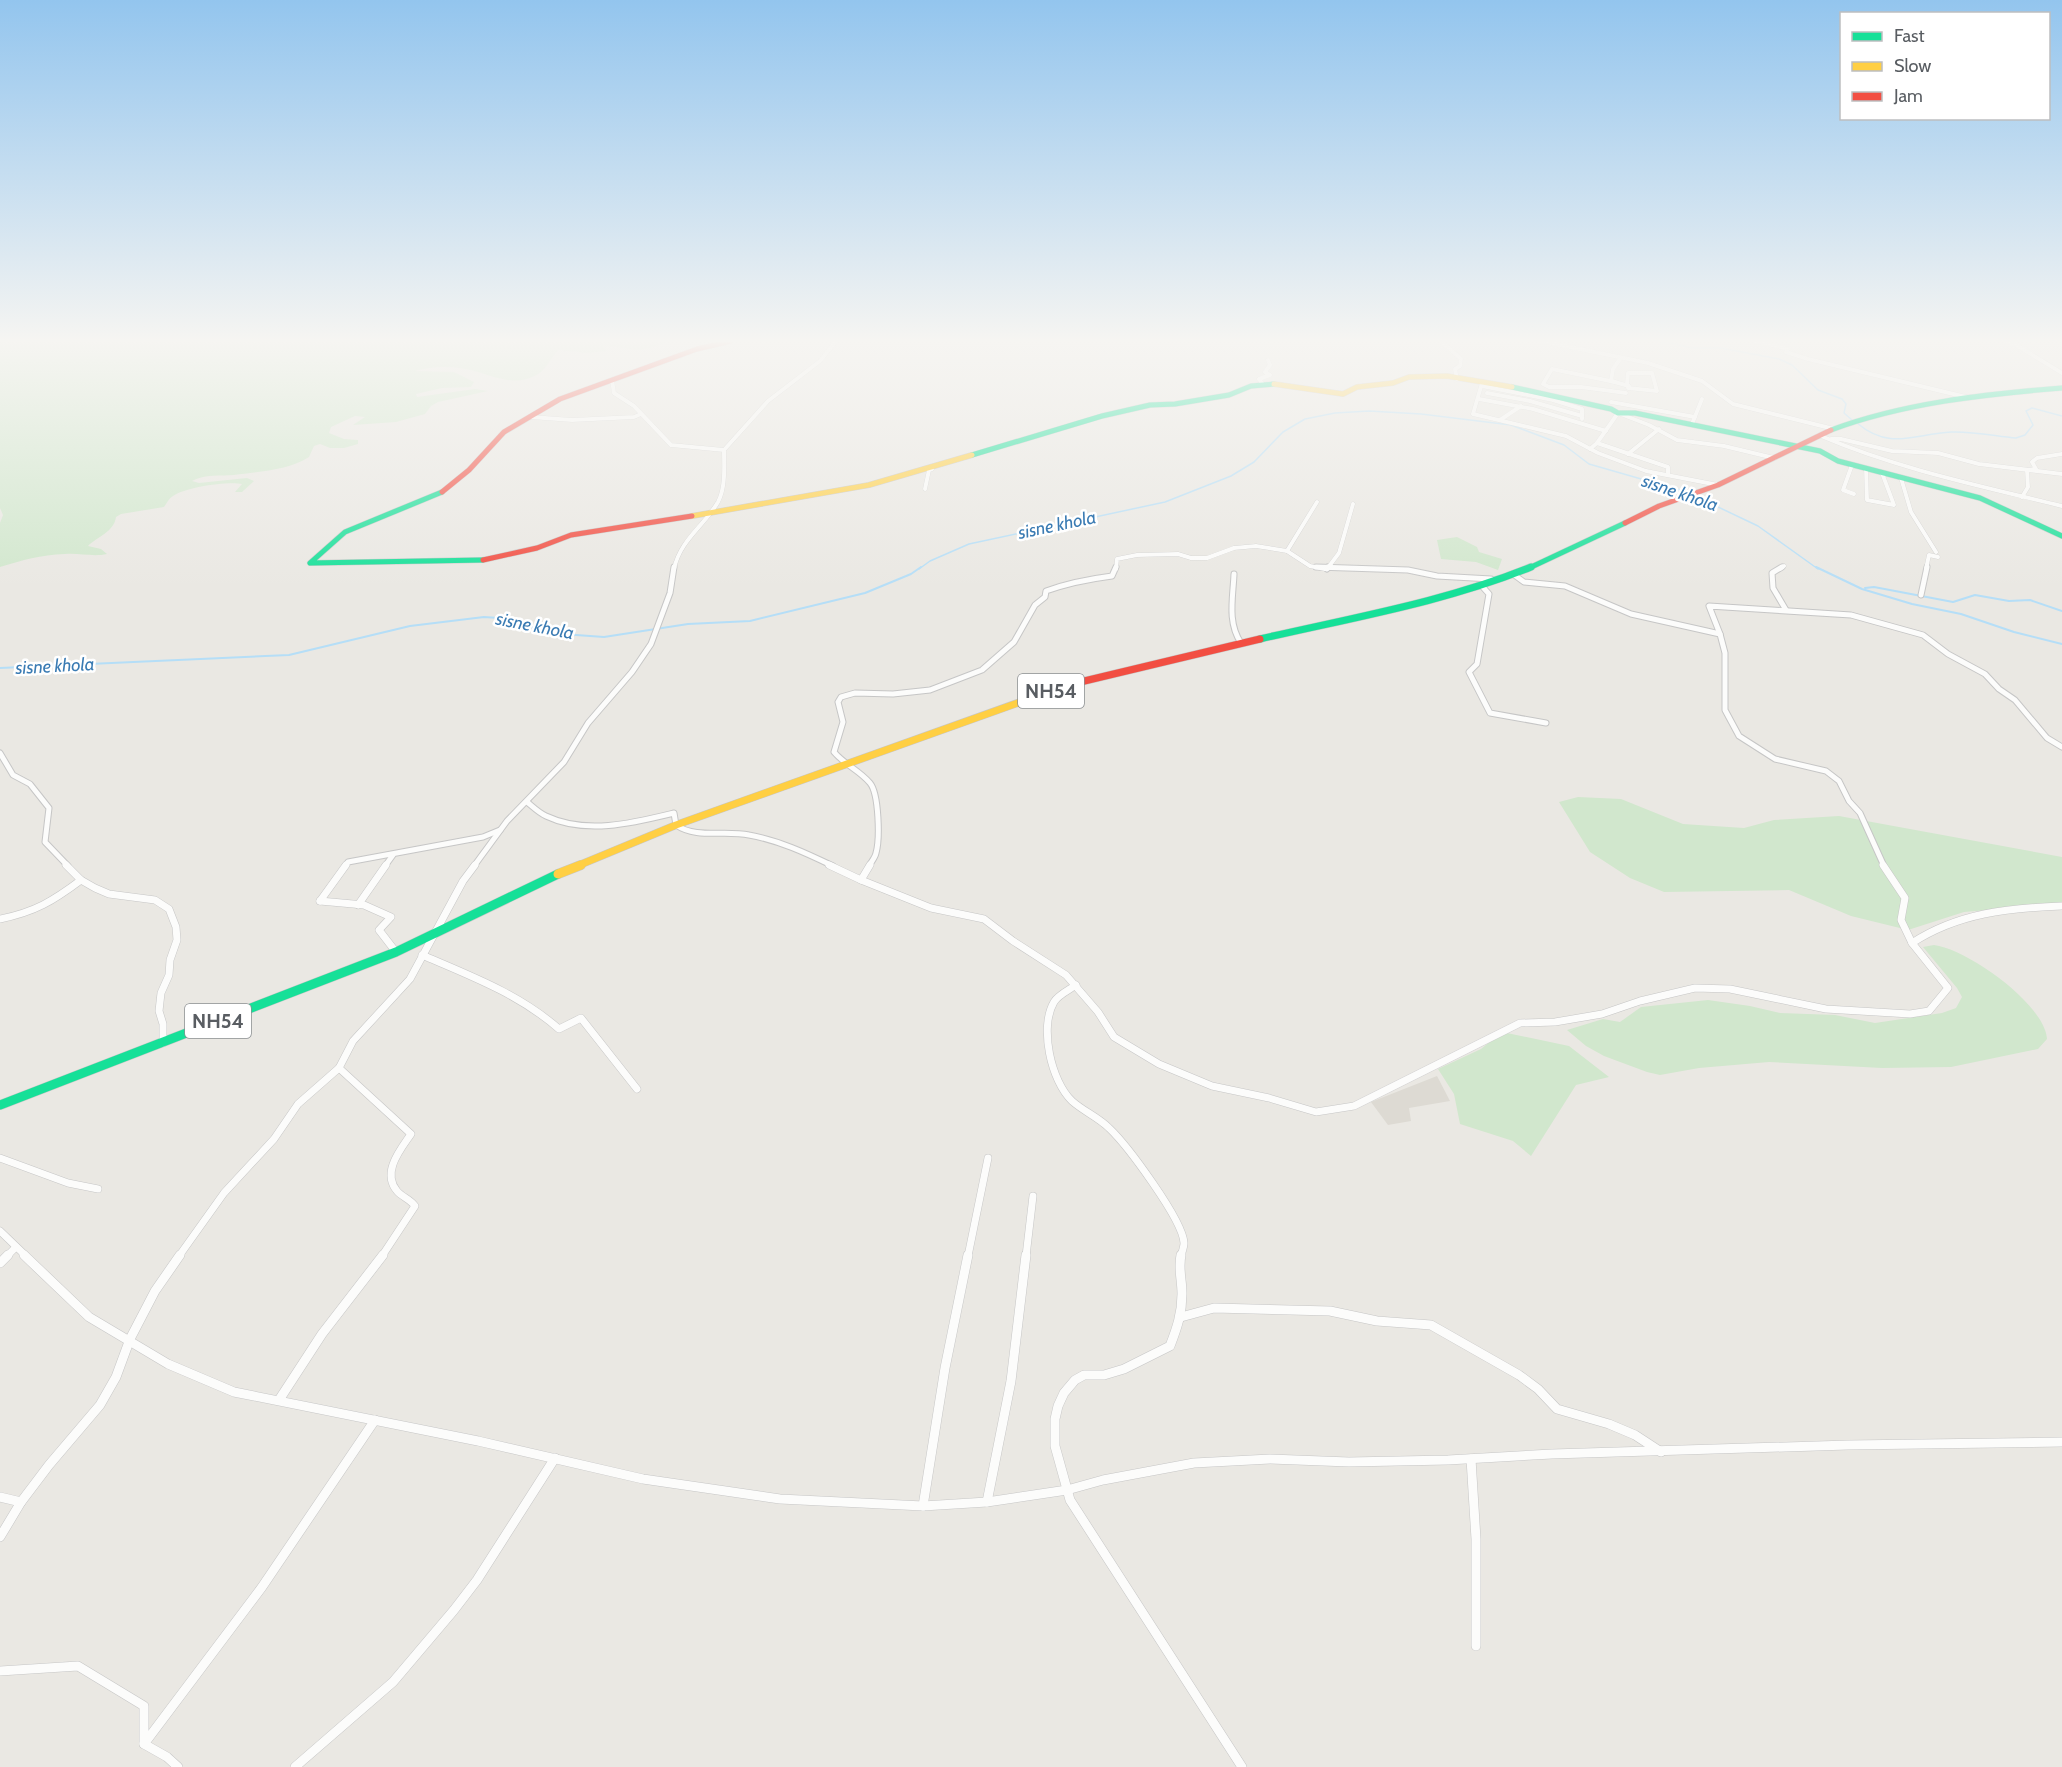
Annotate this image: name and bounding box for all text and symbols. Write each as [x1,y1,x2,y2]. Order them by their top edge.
legend [1840,12,2050,120]
text: Fast [1894,25,1925,47]
text: Slow [1894,55,1931,77]
text: Jam [1893,85,1923,107]
water label: sisne khola [1638,469,1721,516]
water label: sisne khola [1015,506,1098,544]
water label: sisne khola [493,607,576,644]
water label: sisne khola [14,653,95,679]
road number: NH54 [1018,674,1084,708]
road number: NH54 [185,1004,251,1038]

